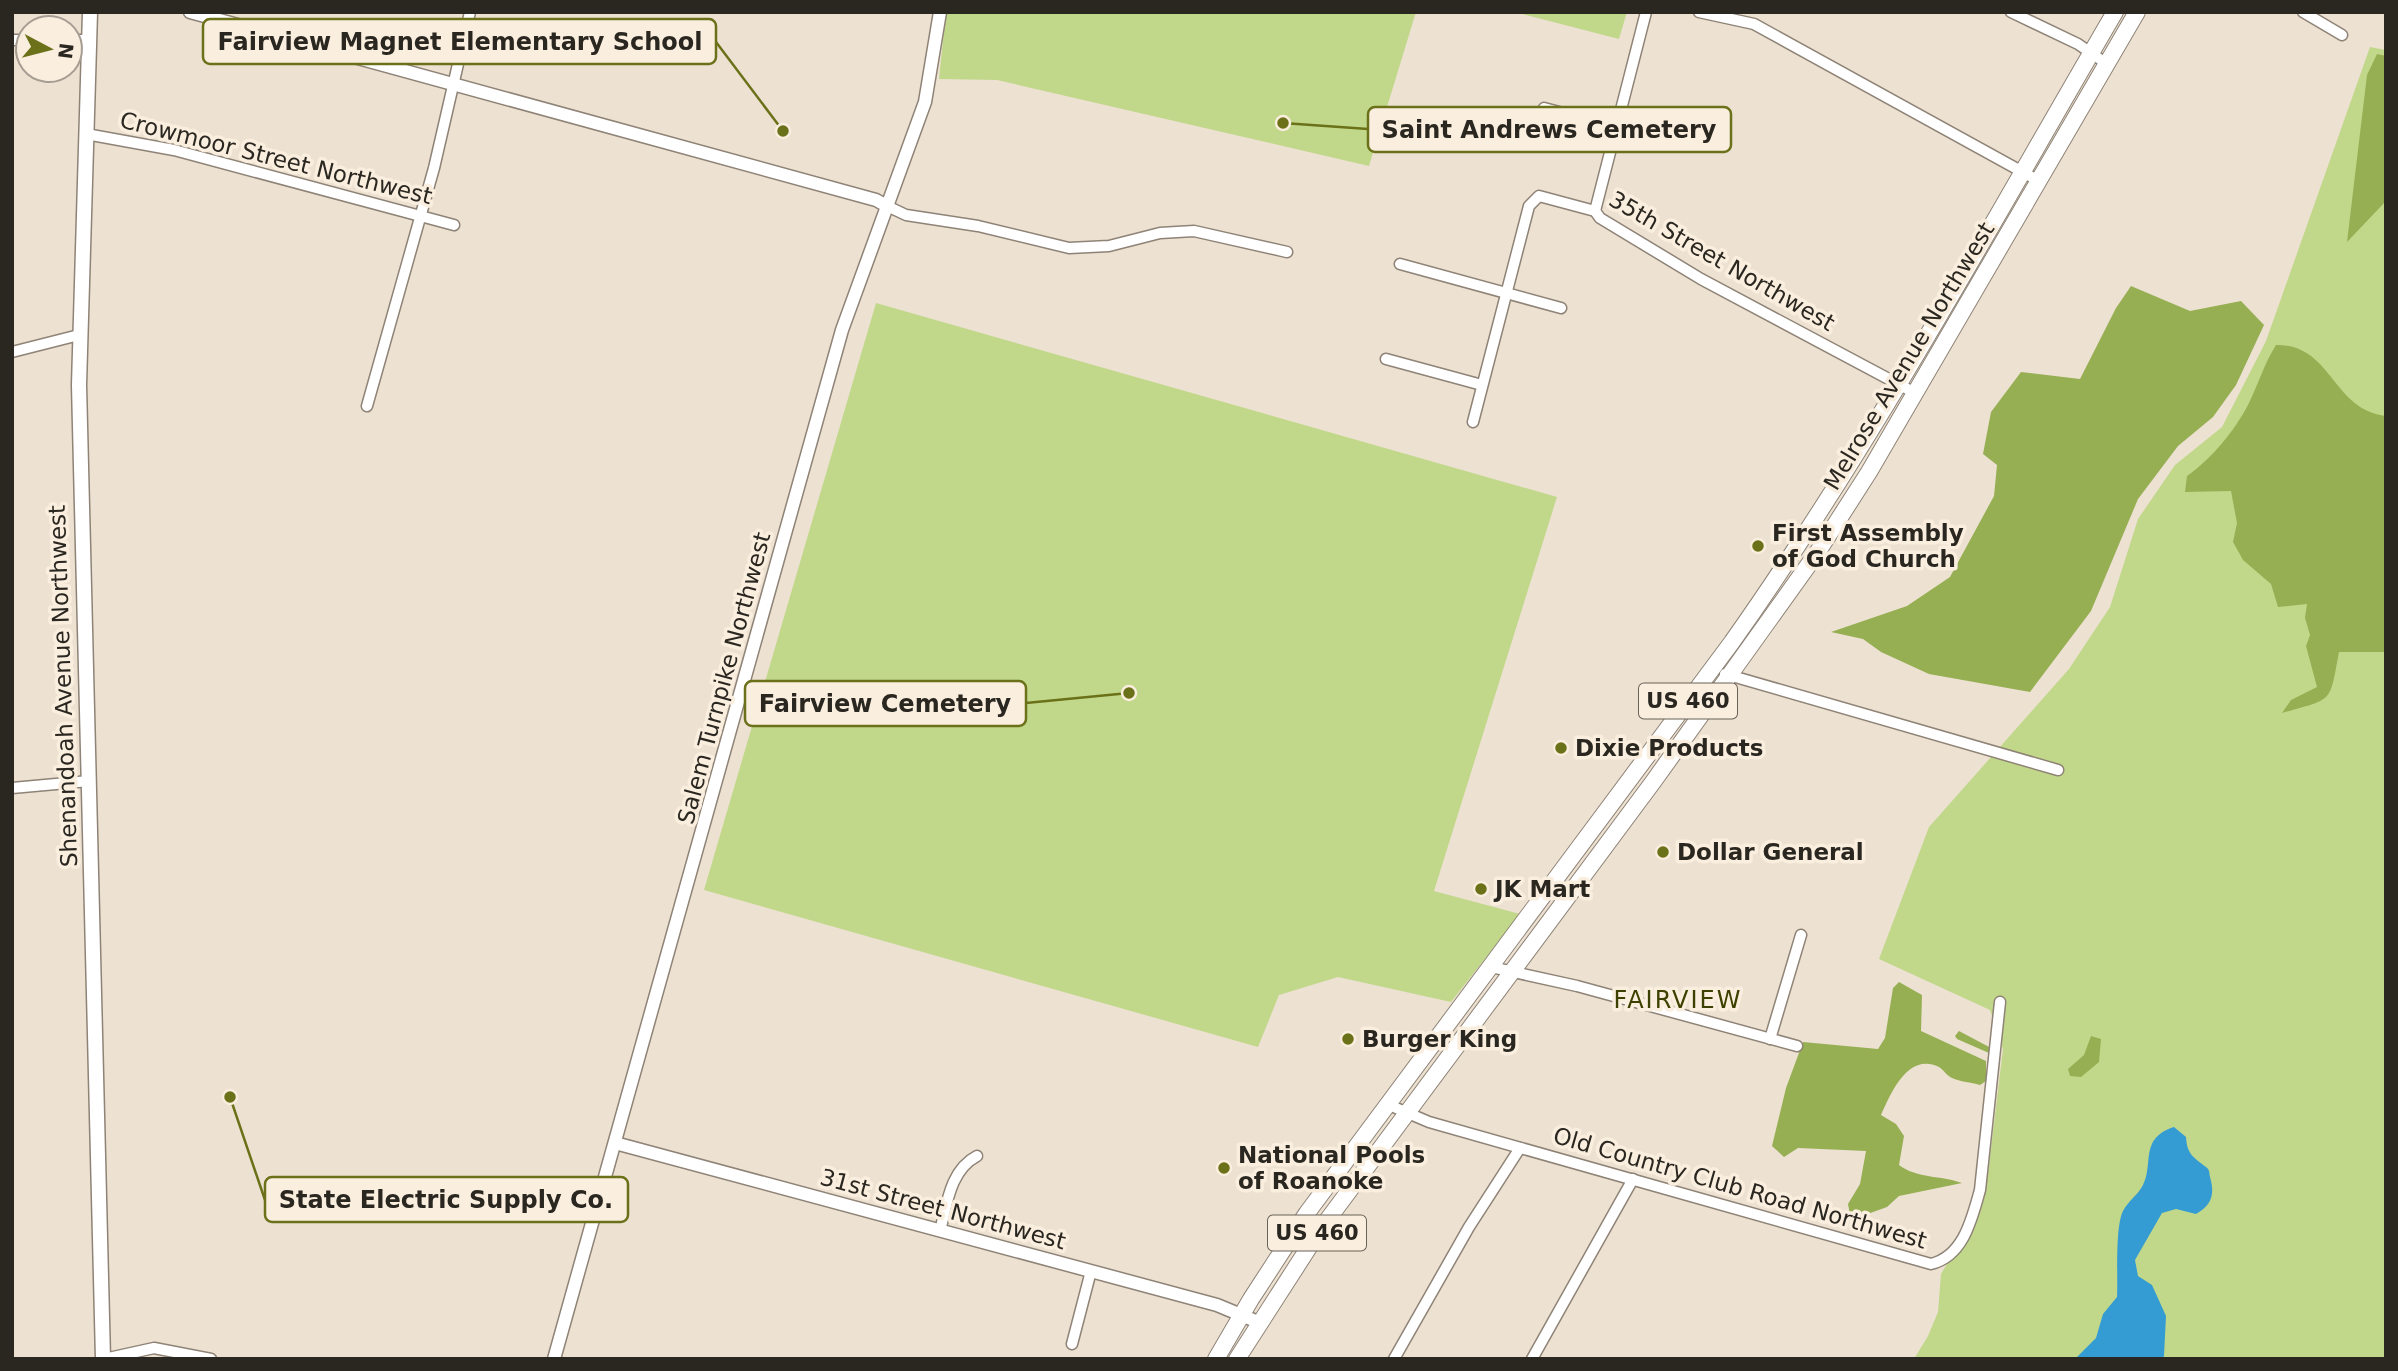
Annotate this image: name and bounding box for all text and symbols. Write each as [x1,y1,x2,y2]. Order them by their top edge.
north arrow [14,14,84,84]
callout: Fairview Magnet Elementary School [203,19,716,64]
text: Fairview Magnet Elementary School [218,28,702,56]
text: N [54,42,78,60]
street label: Crowmoor Street Northwest [117,107,435,209]
callout: Saint Andrews Cemetery [1368,107,1731,152]
text: Saint Andrews Cemetery [1382,116,1717,144]
street label: 35th Street Northwest [1605,186,1839,336]
street label: Melrose Avenue Northwest [1819,217,1999,495]
street label: Shenandoah Avenue Northwest [44,505,82,867]
place label: First Assembly of God Church [1772,520,1964,572]
street label: Salem Turnpike Northwest [672,529,776,827]
marker: First Assembly of God Church [1750,538,1766,554]
callout: Fairview Cemetery [745,681,1026,726]
road number: US 460 [1639,684,1737,718]
text: Fairview Cemetery [759,690,1012,718]
place label: Dixie Products [1575,735,1763,761]
marker: Dixie Products [1553,740,1569,756]
place label: Dollar General [1677,839,1864,865]
marker: Dollar General [1655,844,1671,860]
place label: JK Mart [1493,876,1590,902]
marker: JK Mart [1473,881,1489,897]
district label: FAIRVIEW [1614,986,1742,1014]
place label: Burger King [1362,1026,1517,1052]
marker: Burger King [1340,1031,1356,1047]
street label: Old Country Club Road Northwest [1550,1122,1930,1254]
place label: National Pools of Roanoke [1238,1142,1425,1194]
marker: National Pools of Roanoke [1216,1160,1232,1176]
street label: 31st Street Northwest [817,1164,1069,1254]
callout: State Electric Supply Co. [265,1177,628,1222]
text: State Electric Supply Co. [279,1186,613,1214]
road number: US 460 [1268,1216,1366,1250]

